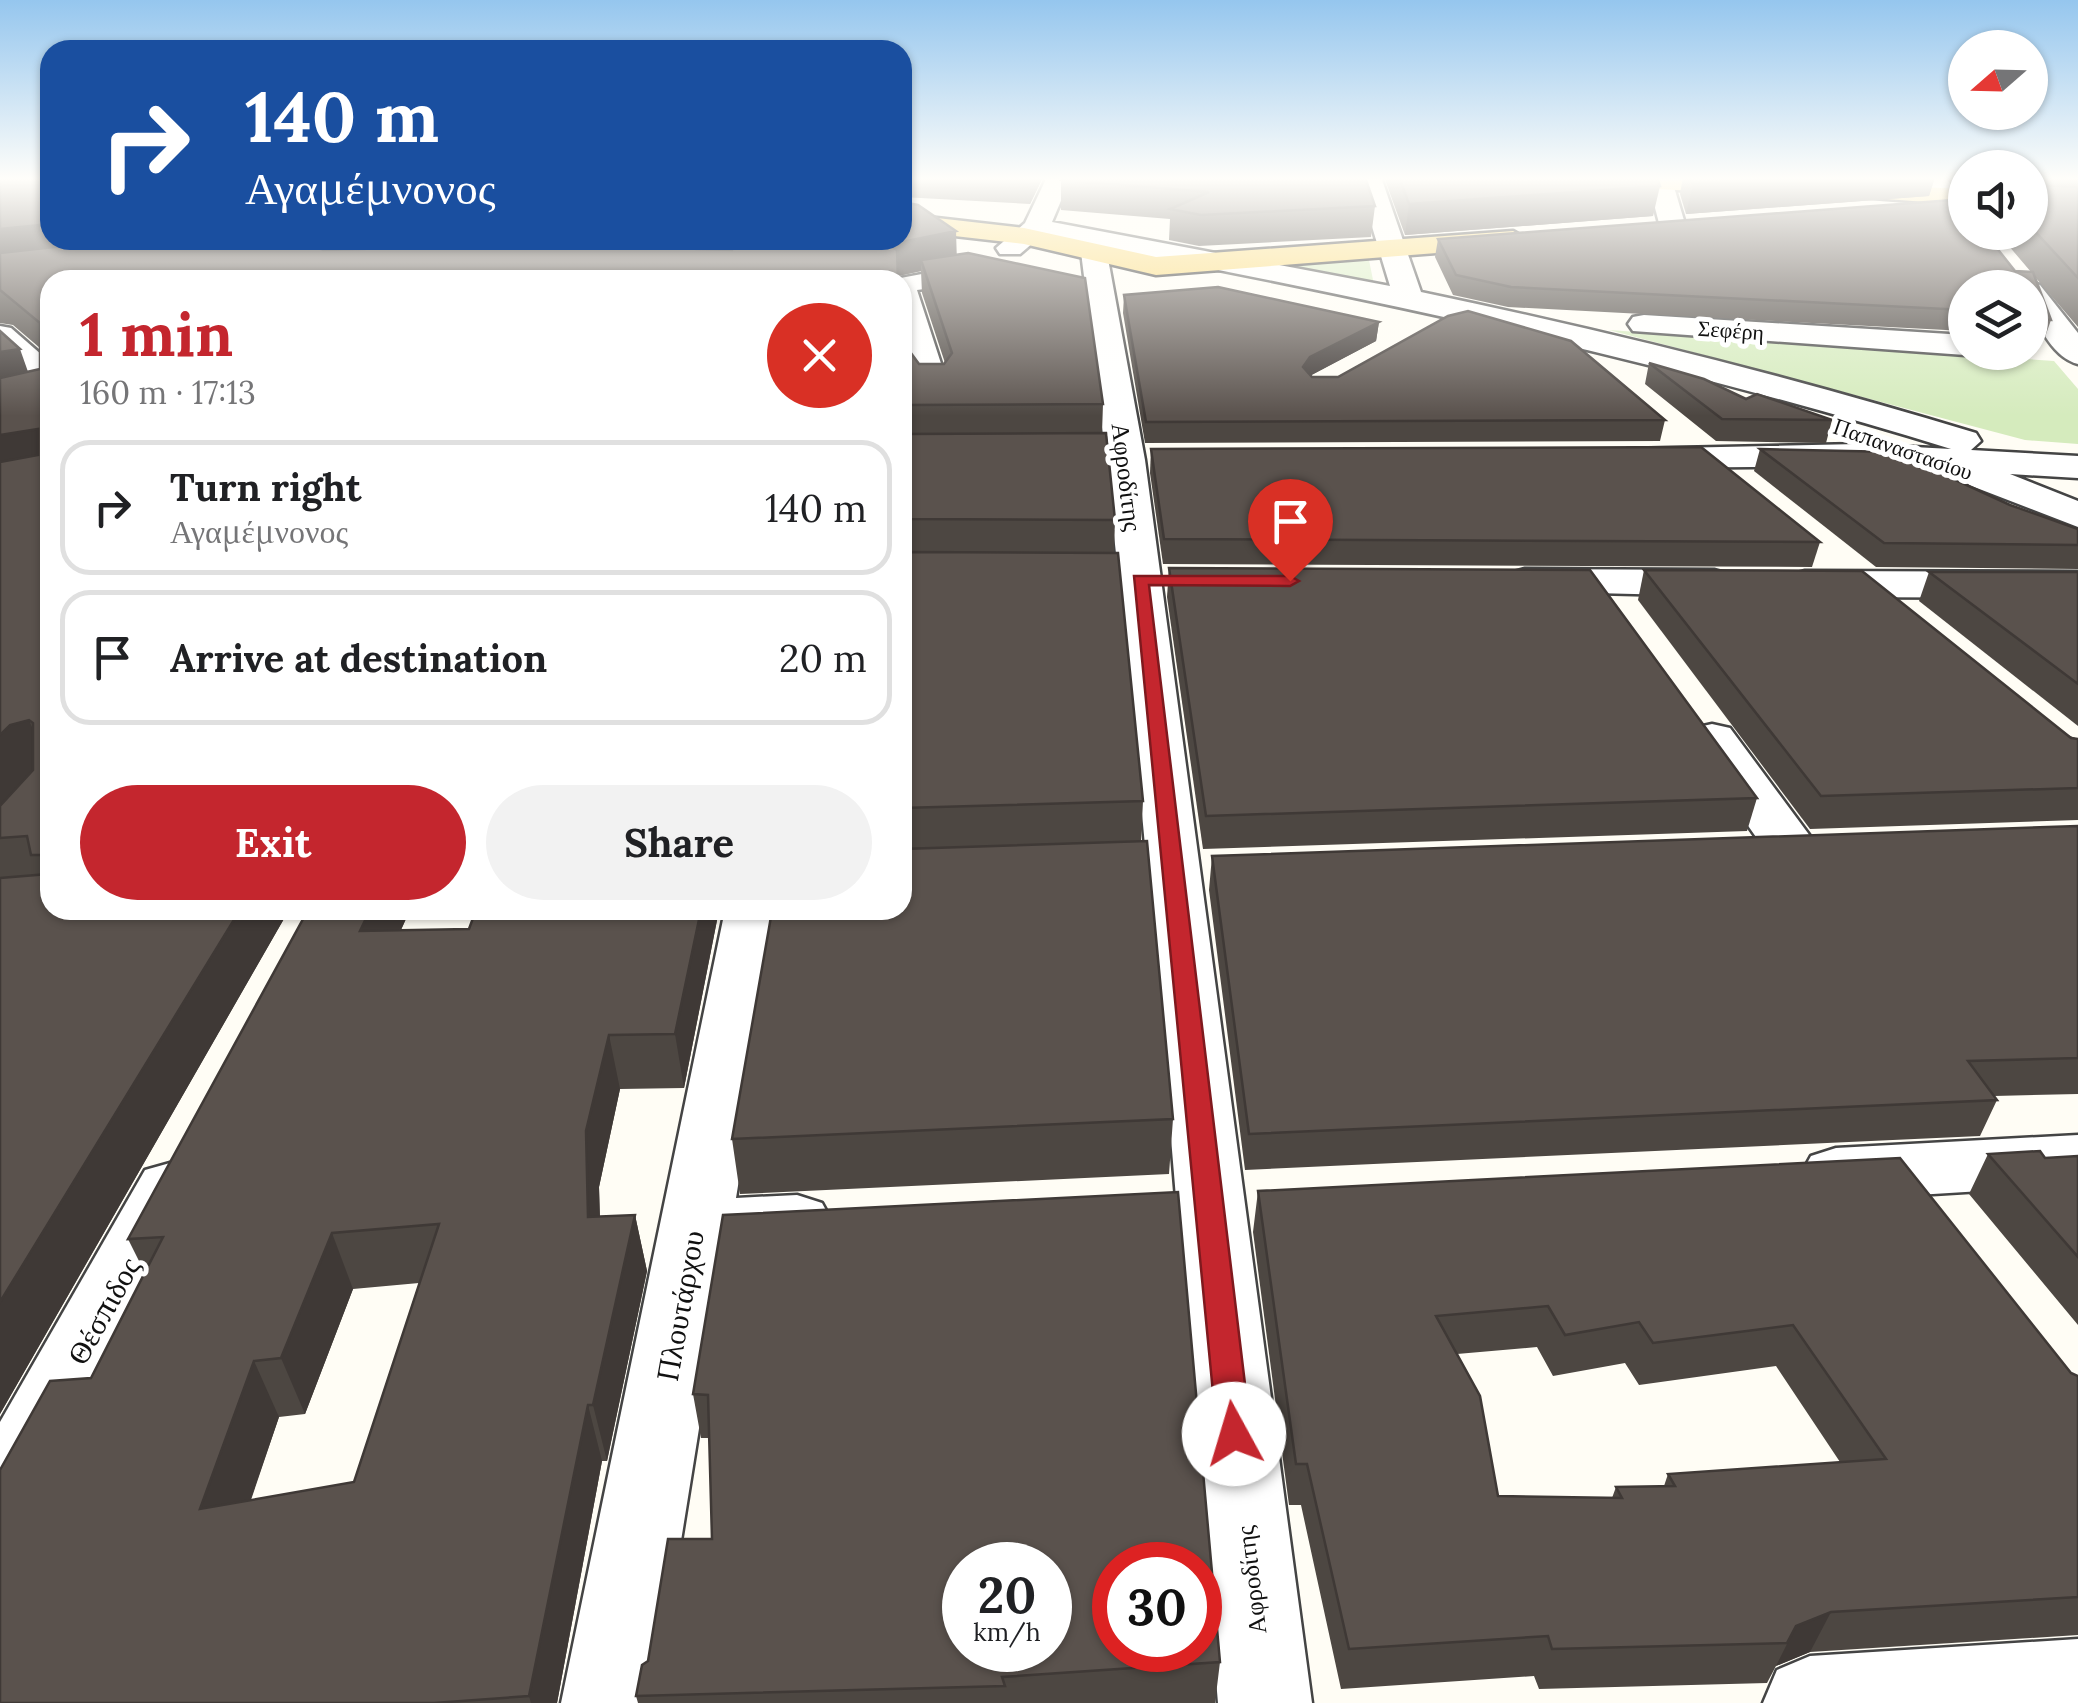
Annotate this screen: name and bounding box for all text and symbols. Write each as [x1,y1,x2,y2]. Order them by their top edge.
north arrow [1948,30,2048,130]
map controls [1948,30,2048,370]
text: 140 m [245,72,439,161]
icon: right [80,80,210,210]
button: sound [1948,150,2048,250]
text: Αγαμέμνονος [245,159,496,216]
button: layers [1948,270,2048,370]
text: 1 min [80,296,233,372]
button: close [767,303,872,408]
street label: Σεφέρη [1697,314,1765,346]
text: 160 m · 17:13 [80,372,256,413]
street label: Παπαναστασίου [1829,412,1977,486]
street label: Αφροδίτης [1104,421,1150,533]
text: Turn right [170,463,361,511]
pin [1248,479,1333,582]
icon: right [85,480,140,535]
text: 140 m [765,484,867,532]
icon: arrive [1263,494,1318,549]
text: Αγαμέμνονος [170,511,348,552]
icon: arrive [85,630,140,685]
text: Arrive at destination [170,634,547,682]
text: 20 m [779,634,867,682]
button: Exit [80,785,466,900]
button: Share [486,785,872,900]
street label: Πλουτάρχου [648,1227,712,1384]
street label: Θέσπιδος [58,1250,148,1371]
position arrow [1182,1382,1286,1486]
street label: Αφροδίτης [1228,1524,1274,1636]
speed limit sign: 30 [1092,1542,1222,1672]
text: 20 [978,1563,1036,1627]
text: km/h [973,1616,1041,1648]

